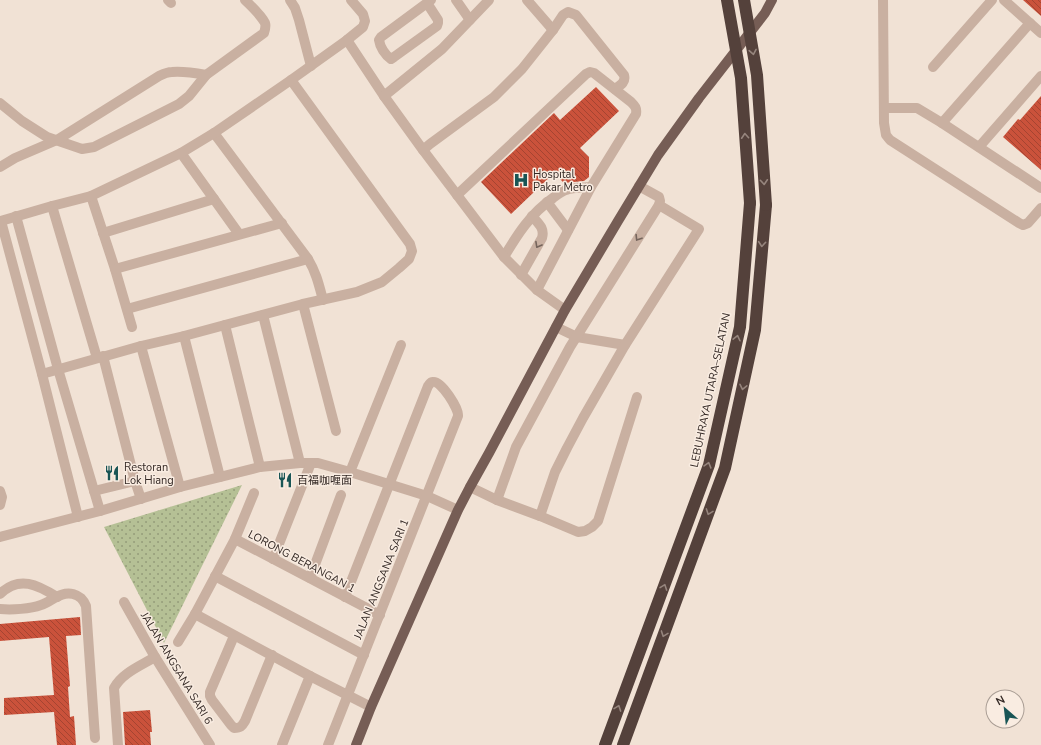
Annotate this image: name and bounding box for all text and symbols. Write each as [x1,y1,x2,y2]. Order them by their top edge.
one-way arrow [748,49,757,55]
one-way arrow [741,133,750,139]
place label: Hospital Pakar Metro [533,167,593,195]
hospital icon: Hospital Pakar Metro [512,171,530,189]
one-way arrow [760,179,769,185]
one-way arrow [636,234,643,241]
one-way arrow [535,241,542,248]
one-way arrow [758,241,767,247]
street label: LEBUHRAYA UTARA–SELATAN [687,311,734,469]
one-way arrow [733,335,741,341]
one-way arrow [739,383,747,390]
place label: Restoran Lok Hiang [124,460,174,488]
one-way arrow [703,461,712,468]
restaurant icon: Restoran Lok Hiang [103,464,121,482]
restaurant icon: 百福咖喱面 [276,471,294,489]
place label: 百福咖喱面 [297,473,352,488]
one-way arrow [705,508,713,515]
street label: JALAN ANGSANA SARI 1 [350,517,413,643]
street label: LORONG BERANGAN 1 [245,527,358,596]
one-way arrow [659,583,667,590]
street label: JALAN ANGSANA SARI 6 [137,608,216,728]
one-way arrow [660,630,669,637]
north arrow [985,689,1025,729]
text: N [993,692,1008,709]
one-way arrow [614,705,622,712]

